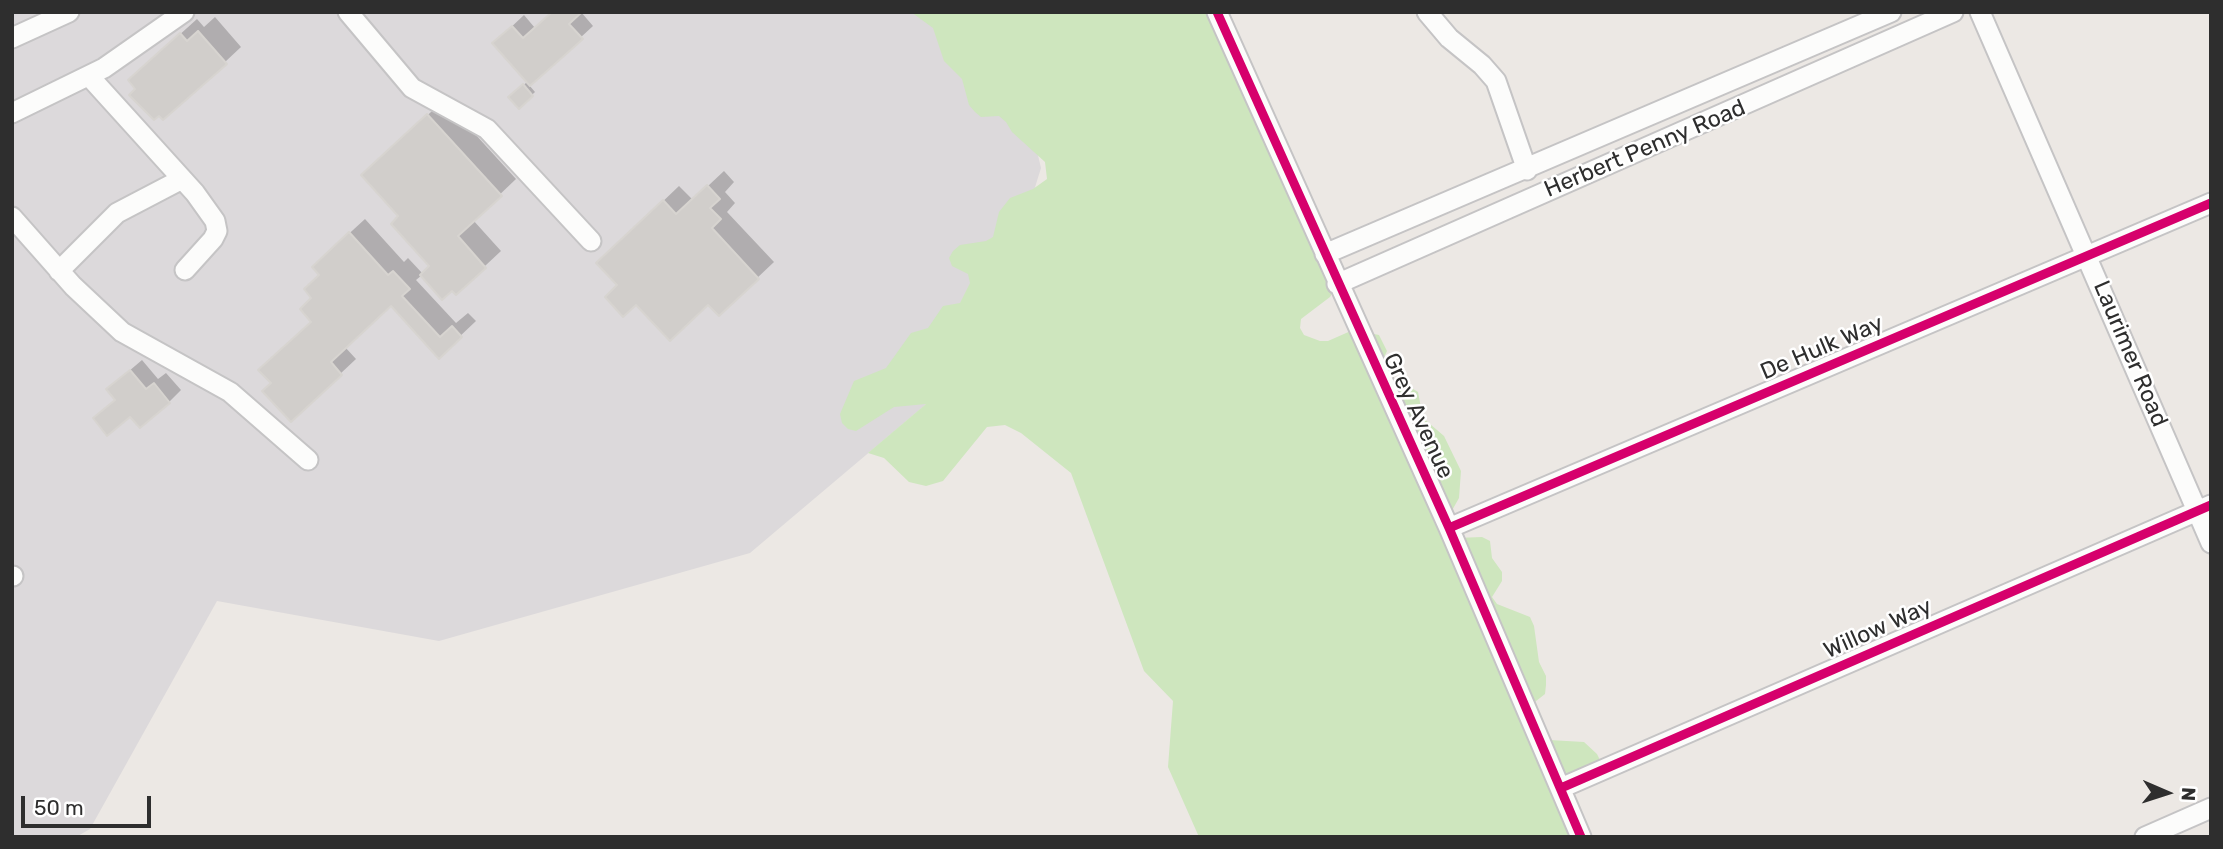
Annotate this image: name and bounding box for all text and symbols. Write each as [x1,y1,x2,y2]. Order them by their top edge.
street label: Herbert Penny Road [1540,94,1750,204]
street label: Laurimer Road [2087,277,2173,431]
street label: De Hulk Way [1756,310,1888,386]
street label: Grey Avenue [1377,349,1459,483]
street label: Willow Way [1820,593,1936,665]
north arrow [2132,758,2202,828]
scale bar [24,782,154,826]
text: N [2177,787,2200,802]
text: 50 m [34,795,84,820]

